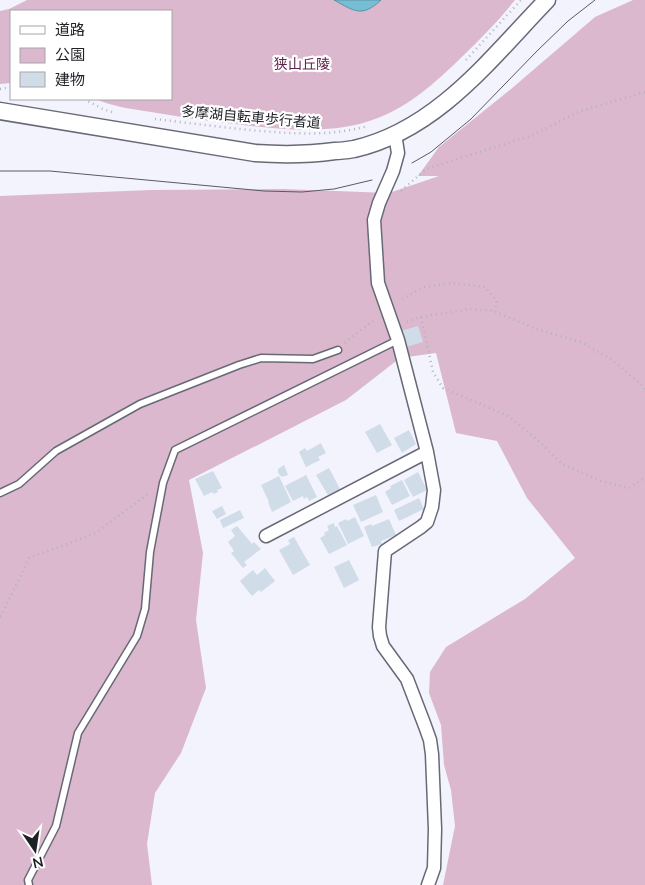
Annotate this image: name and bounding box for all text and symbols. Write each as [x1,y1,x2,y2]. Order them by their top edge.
legend [10,10,172,100]
text: 道路 [55,20,85,39]
text: 公園 [55,45,85,64]
park label: 狭山丘陵 [274,55,330,73]
text: 建物 [55,70,85,89]
street label: 多摩湖自転車歩行者道 [180,102,322,132]
north arrow [10,825,60,875]
text: N [31,853,45,873]

